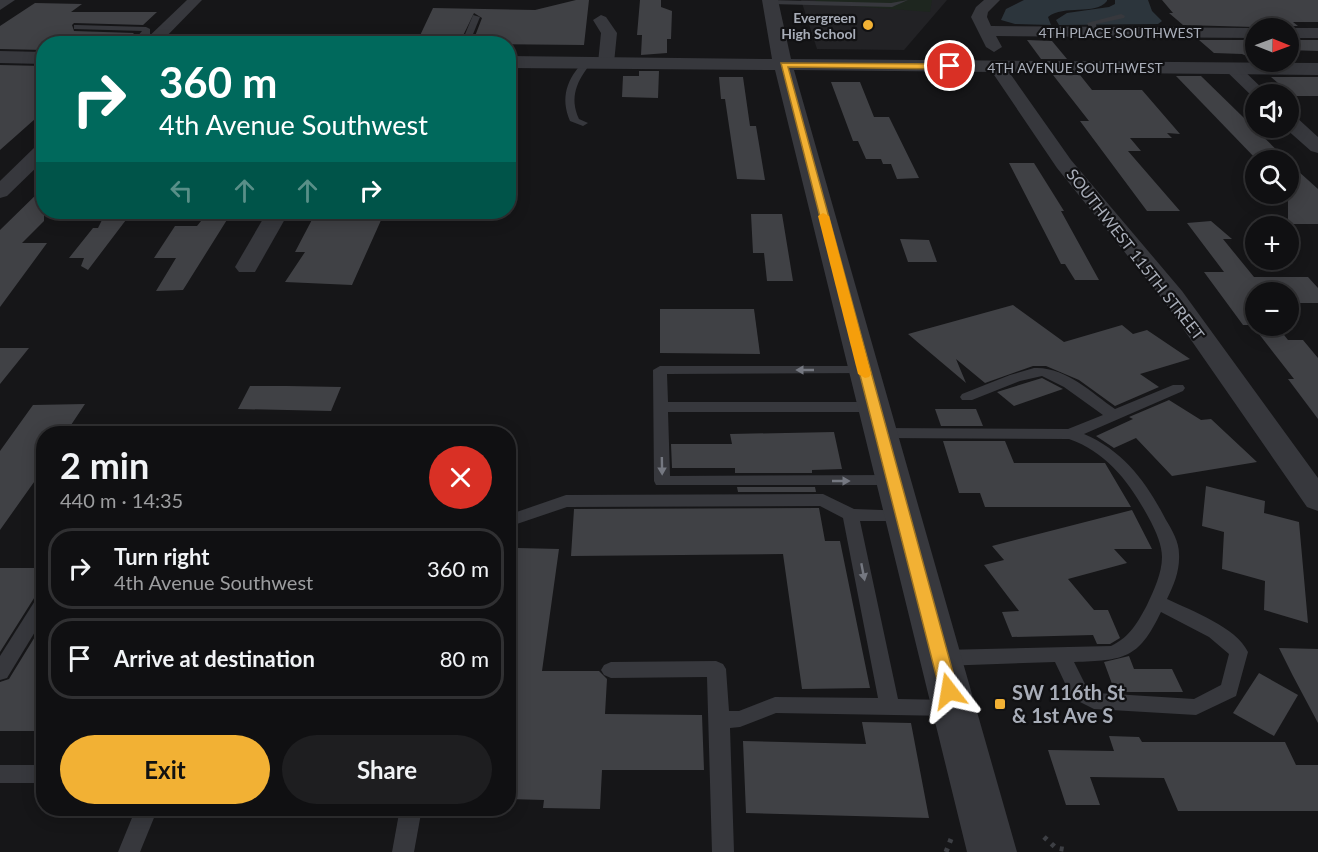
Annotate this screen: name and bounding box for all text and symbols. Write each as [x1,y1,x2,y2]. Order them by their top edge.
place label: Evergreen High School [781,9,856,42]
marker: Evergreen High School [861,18,875,32]
north arrow [1245,18,1299,72]
map controls [1245,18,1299,336]
street label: 4TH PLACE SOUTHWEST [1039,24,1202,41]
pin [924,40,975,91]
icon: arrive [933,49,966,82]
text: 360 m [159,57,277,107]
street label: 4TH AVENUE SOUTHWEST [987,59,1164,76]
icon: right [60,60,138,138]
button: sound [1245,84,1299,138]
text: 4th Avenue Southwest [159,108,428,141]
button: search [1245,150,1299,204]
street label: SOUTHWEST 115TH STREET [1063,165,1209,344]
icon: left [165,174,198,207]
icon: ahead [228,174,261,207]
icon: ahead [291,174,324,207]
icon: right [354,174,387,207]
button: + [1245,216,1299,270]
button: − [1245,282,1299,336]
one-way arrow [796,365,815,375]
text: 2 min [60,443,149,487]
button: close [429,446,492,509]
one-way arrow [657,456,666,475]
one-way arrow [832,476,851,486]
text: 440 m · 14:35 [60,488,183,512]
text: Turn right [114,543,209,570]
icon: right [63,552,96,585]
text: 360 m [427,555,489,582]
one-way arrow [859,563,868,582]
text: 4th Avenue Southwest [114,570,313,594]
icon: arrive [63,642,96,675]
text: Arrive at destination [114,645,315,672]
text: 80 m [440,645,489,672]
position arrow [917,659,981,723]
place label: SW 116th St & 1st Ave S [1012,680,1126,727]
marker: SW 116th St & 1st Ave S [993,697,1007,711]
button: Exit [60,735,270,804]
button: Share [282,735,492,804]

